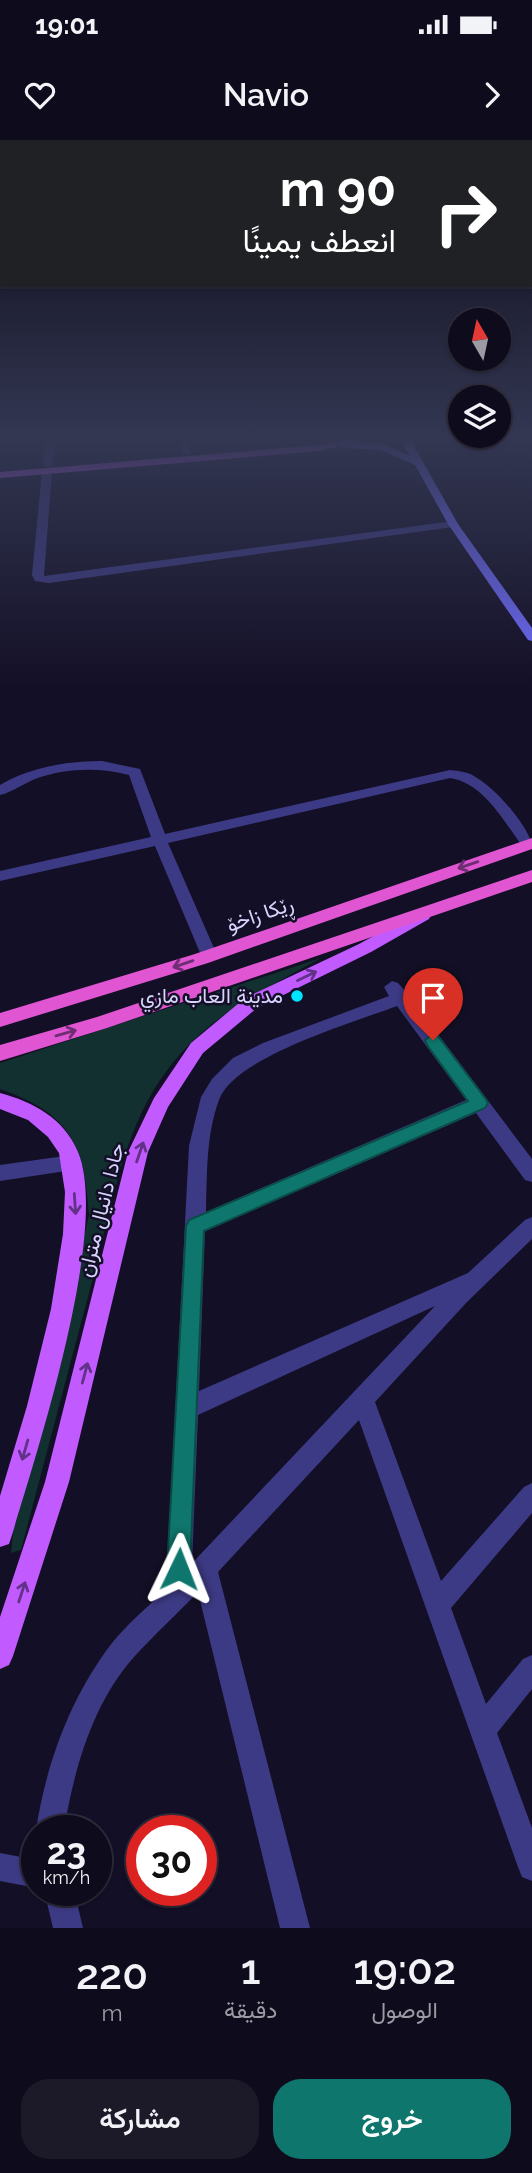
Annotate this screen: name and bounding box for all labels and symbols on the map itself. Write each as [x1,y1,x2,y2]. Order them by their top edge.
north arrow [448,308,511,371]
one-way arrow [457,860,479,872]
street label: ڕێکا زاخۆ [223,890,298,941]
one-way arrow [173,959,195,971]
pin [403,968,463,1040]
one-way arrow [296,969,317,982]
place label: مدينة العاب مازي [140,983,283,1013]
marker: مدينة العاب مازي [289,988,305,1004]
one-way arrow [54,1026,76,1039]
street label: جادا دانيال متران [72,1140,130,1280]
one-way arrow [135,1142,147,1164]
one-way arrow [69,1192,82,1215]
one-way arrow [80,1362,93,1384]
one-way arrow [18,1439,31,1461]
position arrow [142,1532,216,1606]
one-way arrow [17,1581,29,1603]
speed limit sign: 30 [126,1815,217,1906]

